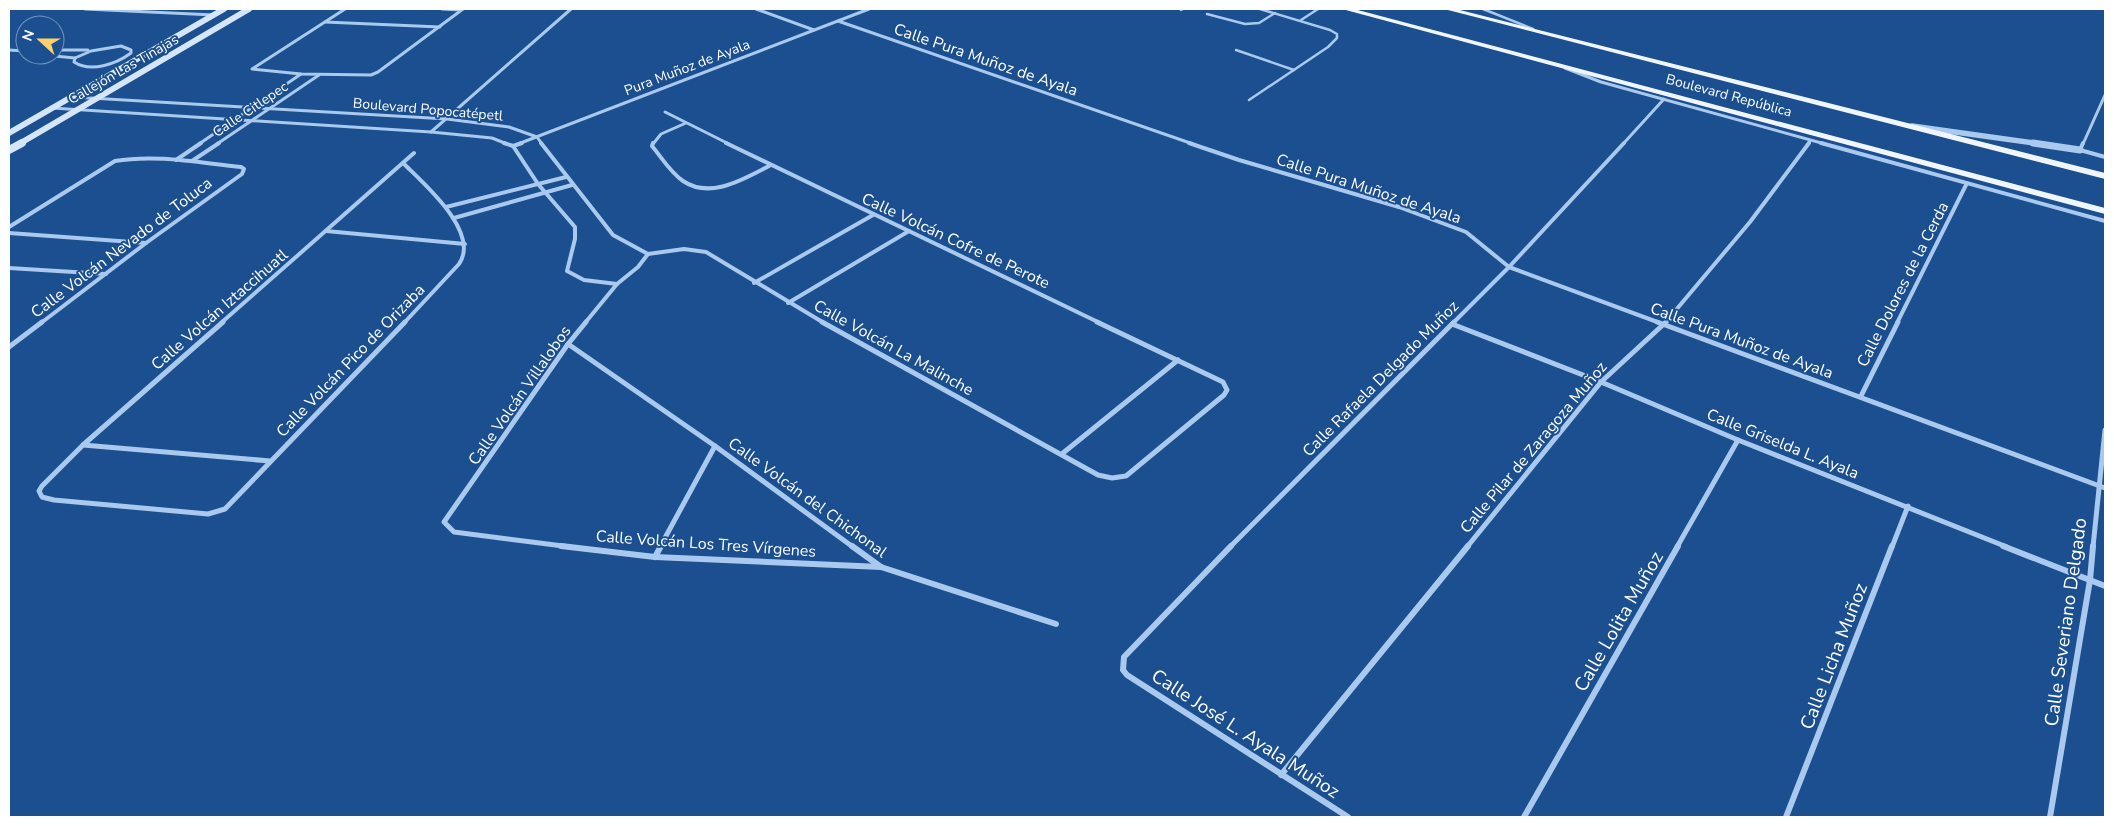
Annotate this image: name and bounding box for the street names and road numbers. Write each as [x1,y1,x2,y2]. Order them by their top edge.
street label: Calle Pura Muñoz de Ayala [891,18,1081,102]
street label: Callejón Las Tinajas [64,30,182,109]
street label: Pura Muñoz de Ayala [622,35,753,100]
street label: Boulevard República [1664,70,1794,121]
street label: Calle Citlepec [209,77,292,142]
street label: Boulevard Popocatépetl [352,93,505,126]
street label: Calle Pura Muñoz de Ayala [1273,149,1464,229]
street label: Calle Volcán Nevado de Toluca [26,172,217,323]
street label: Calle Volcán Cofre de Perote [858,188,1053,294]
street label: Calle Dolores de la Cerda [1852,198,1954,371]
street label: Calle Volcán Iztaccihuatl [147,244,293,375]
street label: Calle Volcán Pico de Orizaba [272,279,430,442]
street label: Calle Volcán La Malinche [810,295,977,401]
street label: Calle Rafaela Delgado Muñoz [1298,296,1464,462]
street label: Calle Pura Muñoz de Ayala [1647,298,1836,384]
street label: Calle Volcán Villalobos [463,321,576,470]
street label: Calle Pilar de Zaragoza Muñoz [1455,357,1612,538]
street label: Calle Griselda L. Ayala [1703,403,1862,485]
street label: Calle Volcán del Chichonal [723,433,892,563]
street label: Calle Severiano Delgado [2038,516,2093,728]
street label: Calle Volcán Los Tres Vírgenes [595,525,817,563]
street label: Calle Lolita Muñoz [1568,546,1670,696]
street label: Calle Licha Muñoz [1794,579,1874,733]
street label: Calle José L. Ayala Muñoz [1146,663,1345,805]

